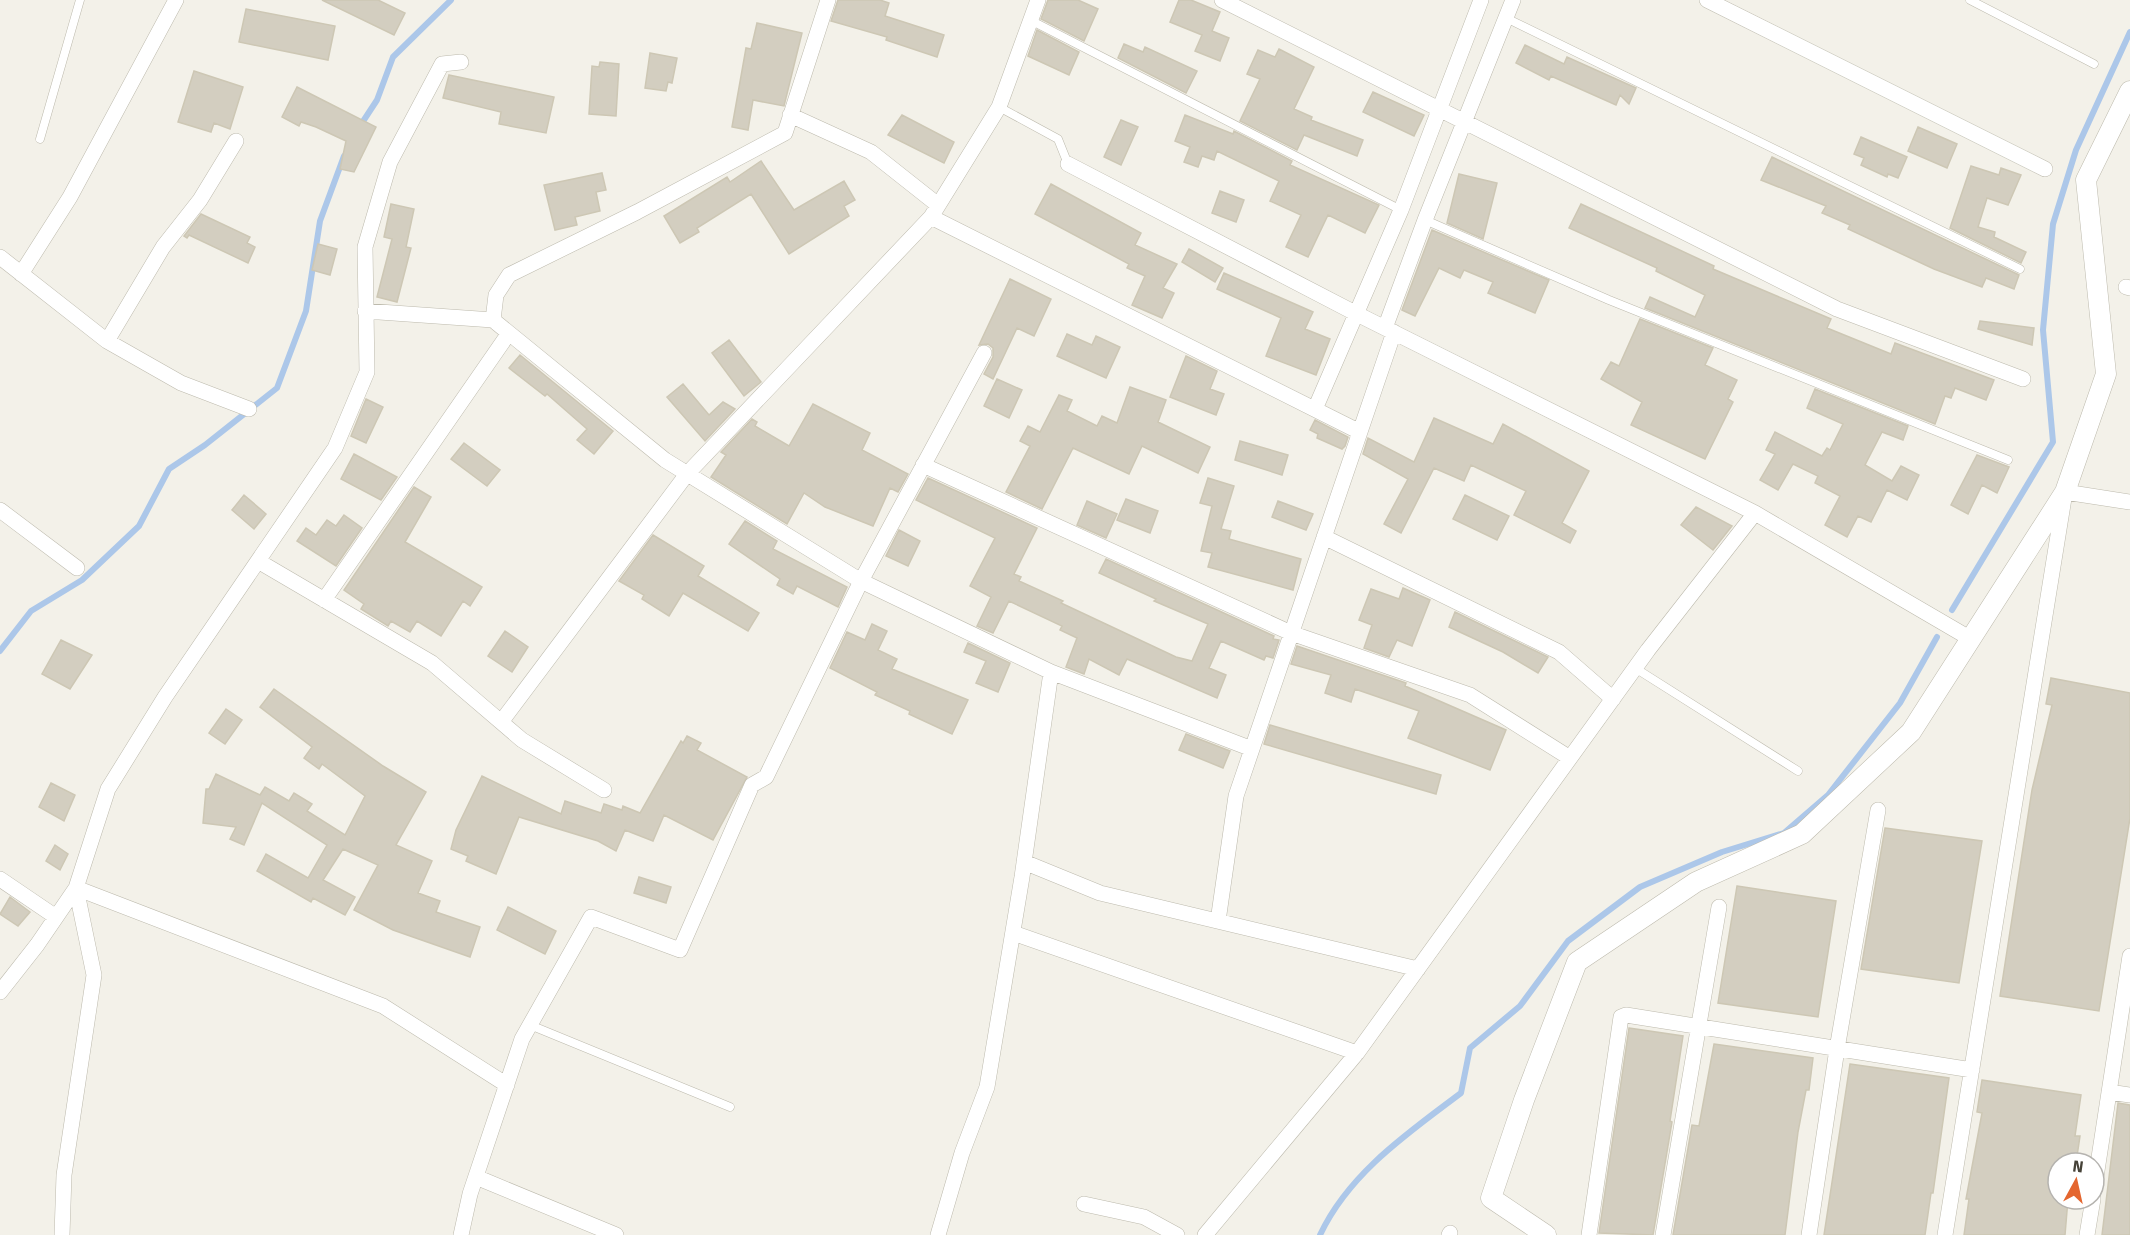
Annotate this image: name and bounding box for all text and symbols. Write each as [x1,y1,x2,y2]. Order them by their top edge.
north arrow [2046,1151,2106,1211]
text: N [2071,1156,2085,1177]

